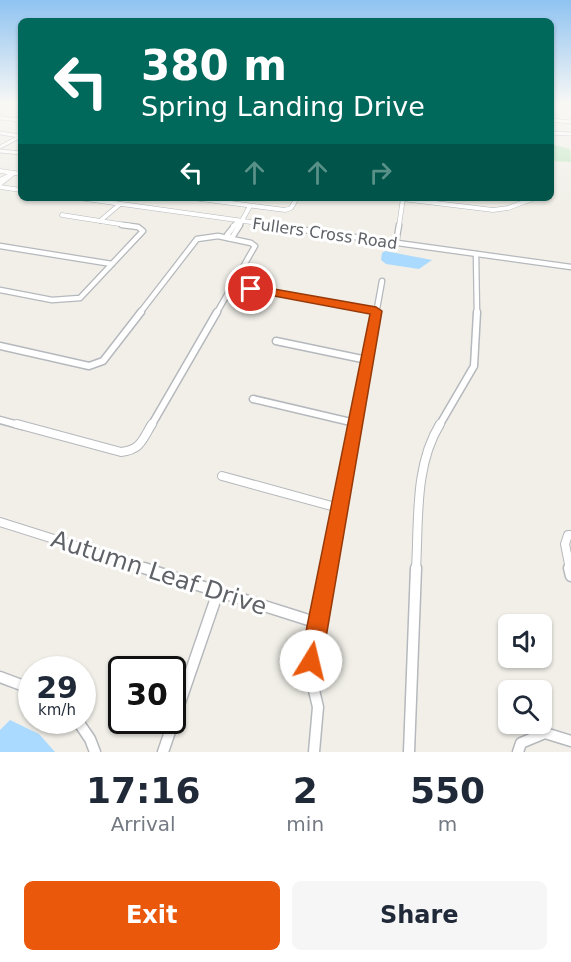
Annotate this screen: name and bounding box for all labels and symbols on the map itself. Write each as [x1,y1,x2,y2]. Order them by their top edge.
street label: Fullers Cross Road [251,214,399,253]
pin [225,263,276,314]
street label: Autumn Leaf Drive [48,525,270,621]
position arrow [279,629,343,693]
speed limit sign: 30 [108,656,186,734]

